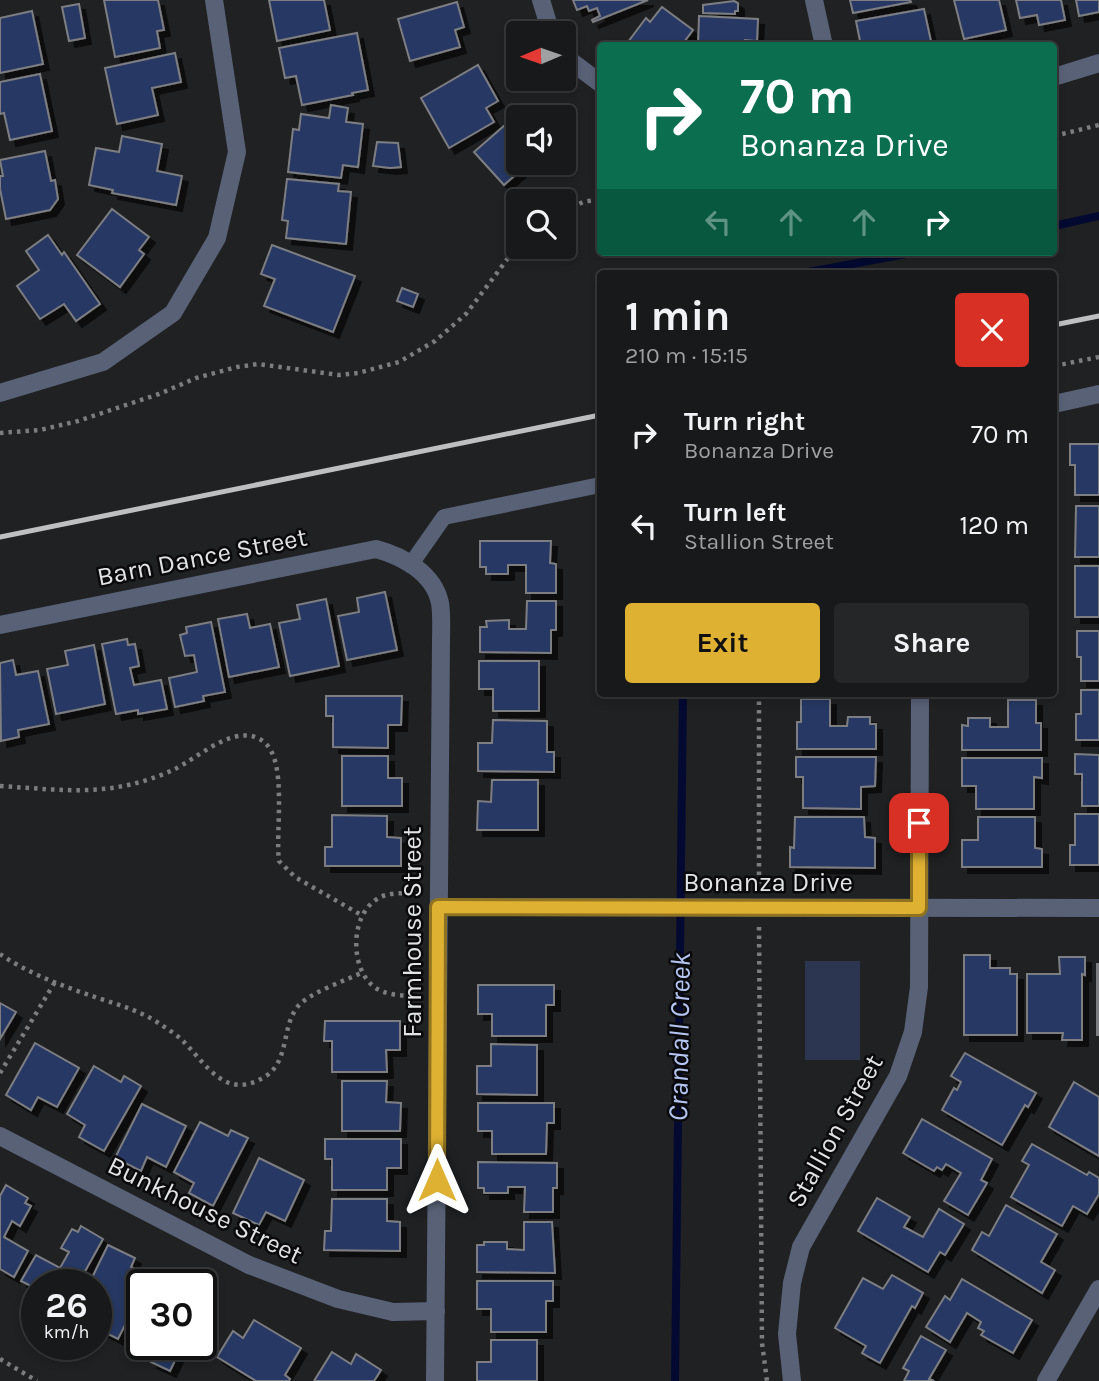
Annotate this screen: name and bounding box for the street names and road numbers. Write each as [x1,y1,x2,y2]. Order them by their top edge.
street label: Barn Dance Street [94,521,310,593]
street label: Farmhouse Street [397,826,428,1038]
street label: Bonanza Drive [683,867,853,898]
street label: Stallion Street [780,1049,890,1213]
street label: Bunkhouse Street [103,1150,307,1271]

